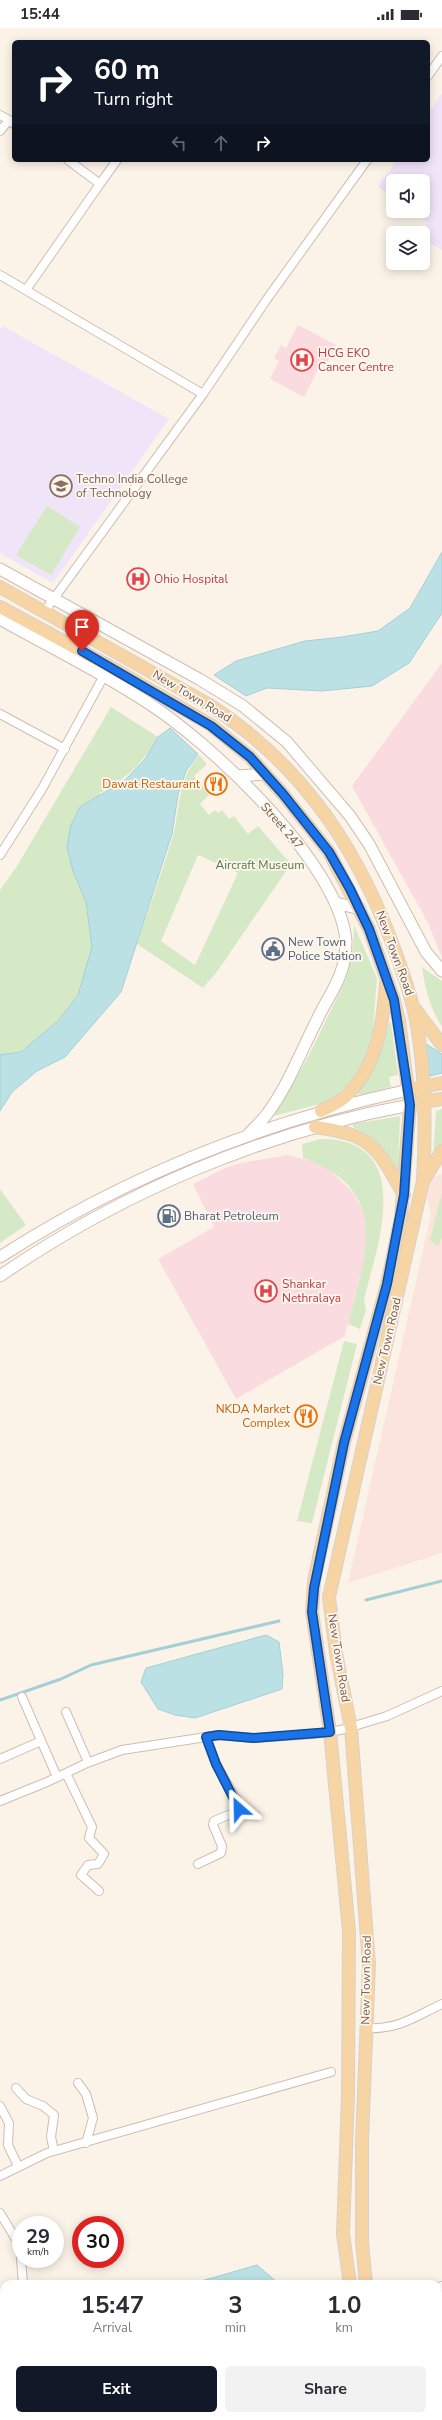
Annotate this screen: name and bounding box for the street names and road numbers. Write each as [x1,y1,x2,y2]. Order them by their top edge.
street label: New Town Road [150,666,234,726]
street label: Street 247 [257,799,307,853]
street label: New Town Road [372,908,418,998]
street label: New Town Road [369,1296,405,1386]
street label: New Town Road [324,1613,354,1703]
street label: New Town Road [357,1935,375,2025]

